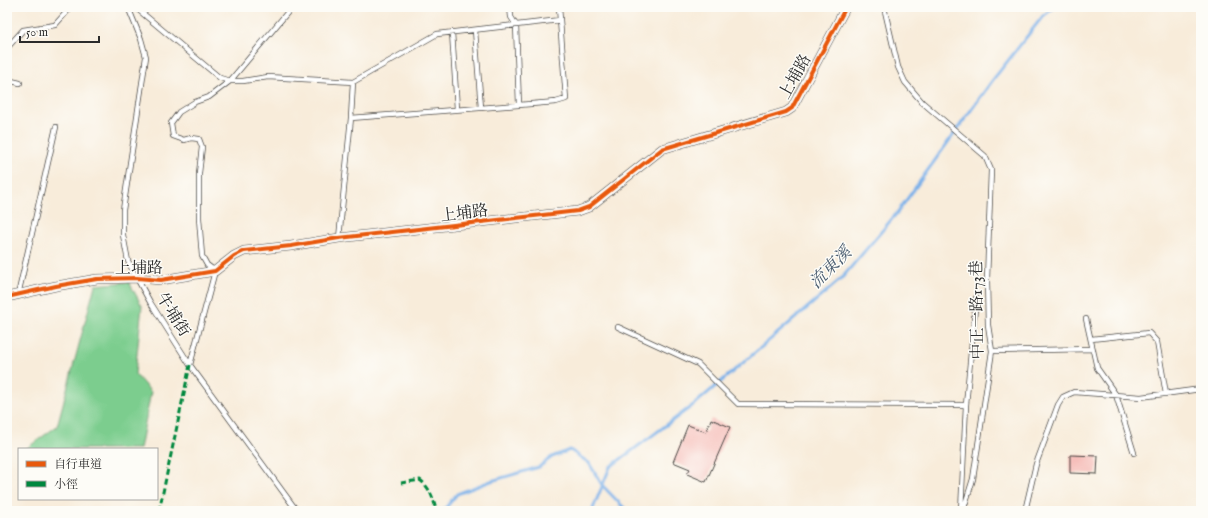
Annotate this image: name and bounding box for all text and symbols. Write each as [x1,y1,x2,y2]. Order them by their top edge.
scale bar [20,18,99,44]
text: 50 m [26,25,48,40]
street label: 上埔路 [775,51,816,103]
street label: 上埔路 [439,201,489,227]
water label: 流東溪 [806,241,858,294]
street label: 上埔路 [115,259,163,279]
street label: 中正一路173巷 [967,260,989,360]
street label: 牛埔街 [151,289,194,341]
legend [18,448,158,500]
text: 自行車道 [54,457,102,472]
text: 小徑 [54,477,78,492]

